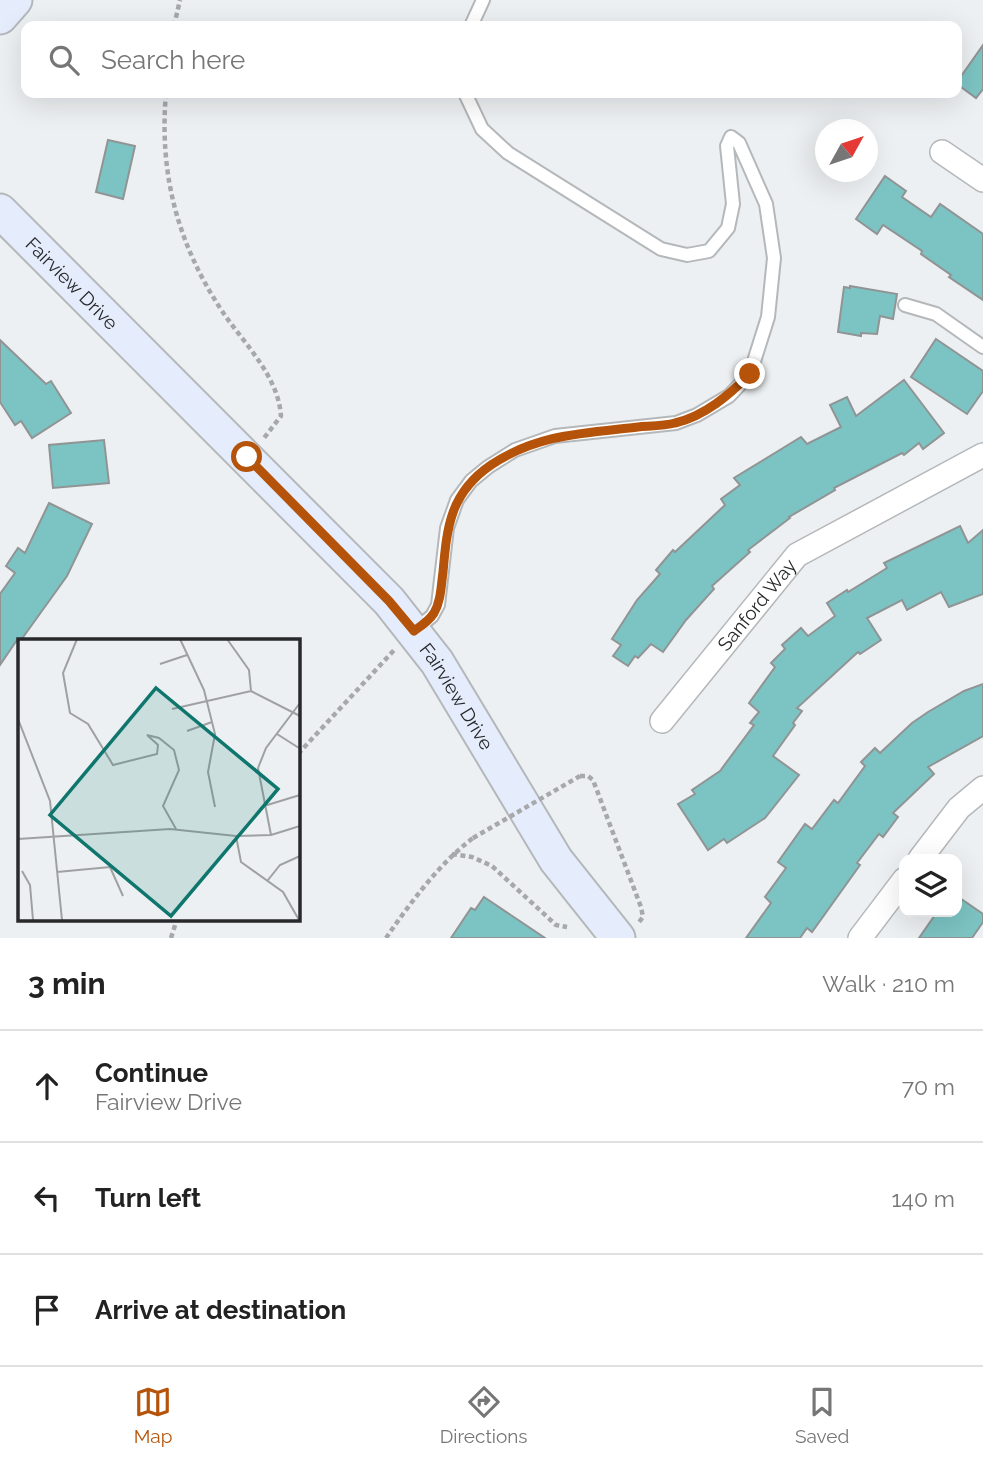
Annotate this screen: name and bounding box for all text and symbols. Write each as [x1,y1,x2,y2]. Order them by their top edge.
search box [21,21,962,98]
icon: search [45,41,83,79]
text: Search here [101,45,245,75]
north arrow [815,119,878,182]
street label: Fairview Drive [21,232,123,334]
route end [734,358,765,389]
route start [231,441,262,472]
street label: Sanford Way [713,554,800,655]
inset map [18,639,299,920]
street label: Fairview Drive [415,639,498,754]
map controls [899,854,962,917]
button: layers [899,854,962,917]
text: 3 min [28,966,106,1001]
text: Walk · 210 m [822,970,955,997]
text: Continue [95,1058,208,1088]
icon: ahead [28,1067,66,1105]
text: 70 m [902,1073,955,1100]
text: Fairview Drive [95,1088,242,1115]
icon: left [28,1179,66,1217]
text: Turn left [95,1183,201,1213]
text: 140 m [892,1185,955,1212]
icon: arrive [28,1291,66,1329]
text: Arrive at destination [95,1295,346,1325]
tab: Map [134,1383,172,1447]
tab: Directions [440,1383,528,1447]
tab: Saved [795,1383,849,1447]

